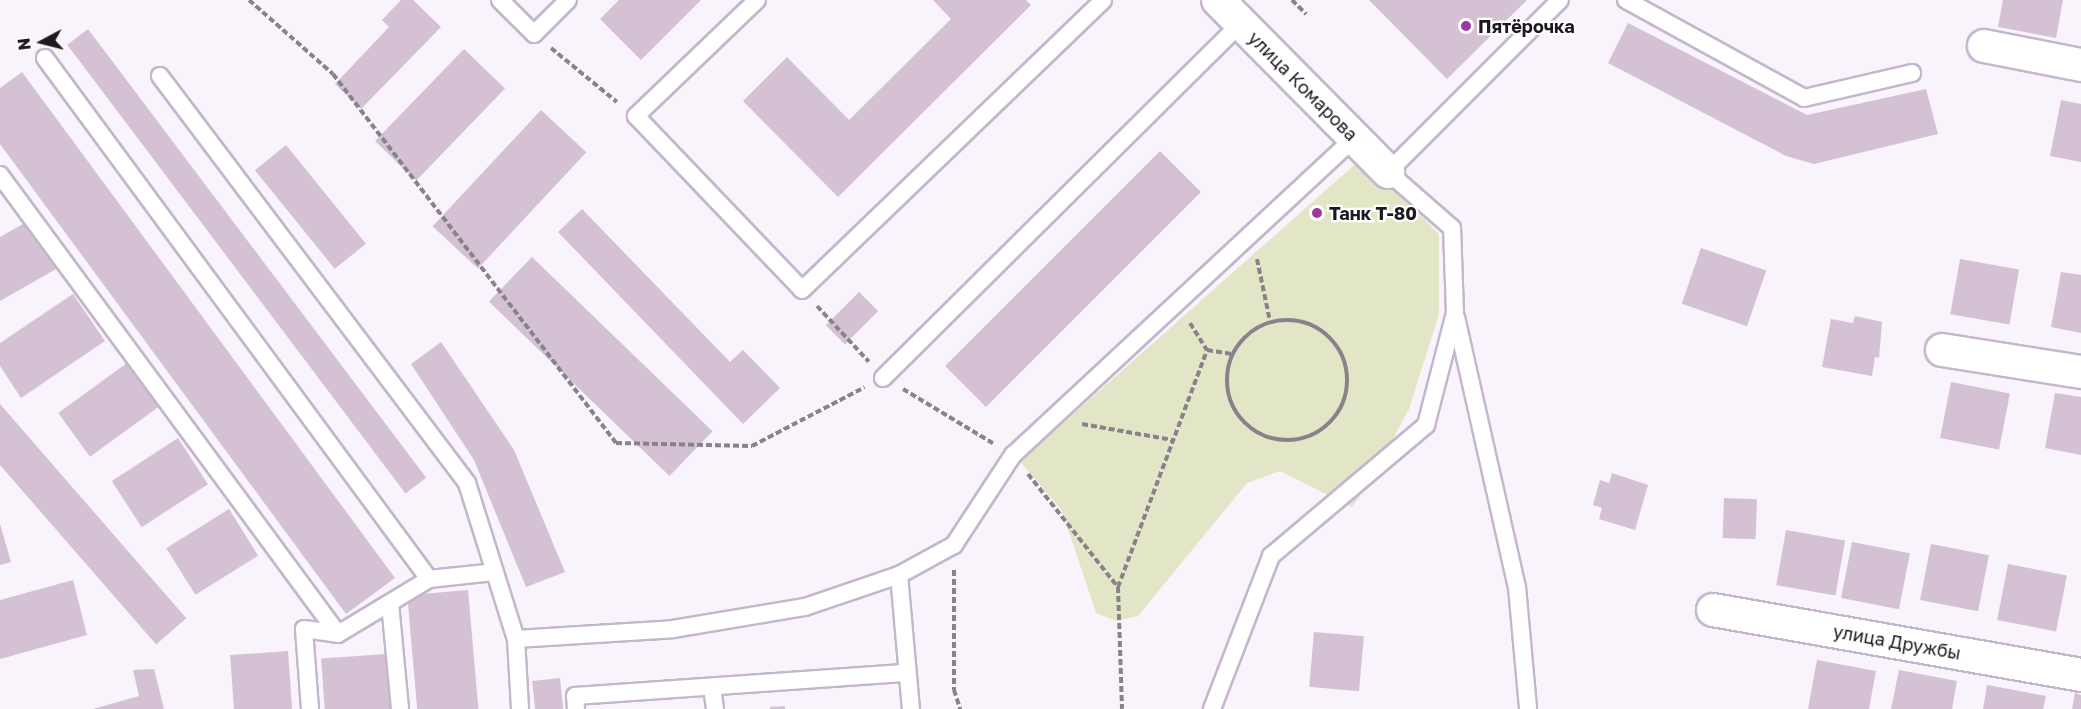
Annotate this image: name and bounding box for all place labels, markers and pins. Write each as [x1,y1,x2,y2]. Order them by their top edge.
place label: Пятёрочка [1478,15,1575,37]
marker: Пятёрочка [1459,19,1473,33]
place label: Танк Т-80 [1329,202,1417,224]
marker: Танк Т-80 [1310,206,1324,220]

